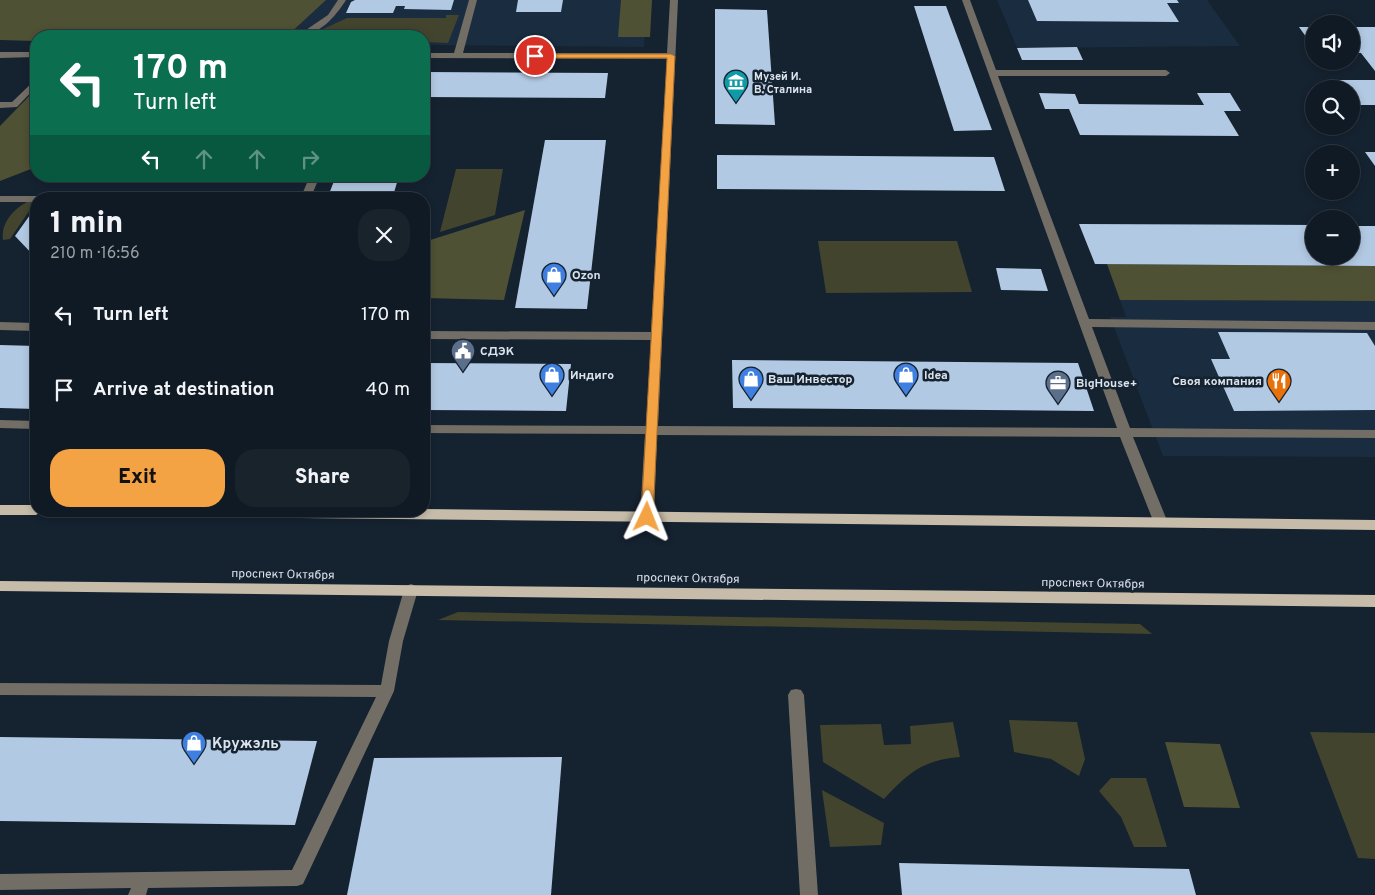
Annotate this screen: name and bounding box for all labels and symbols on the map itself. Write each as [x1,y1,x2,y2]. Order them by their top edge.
pin [514,35,556,77]
museum icon: Музей И. В. Сталина [723,69,749,103]
place label: Музей И. В. Сталина [754,70,812,97]
shop icon: Ozon [541,262,567,296]
place label: Ozon [572,268,601,284]
public building icon: СДЭК [450,338,476,372]
place label: СДЭК [480,344,515,360]
shop icon: Индиго [539,362,565,396]
shop icon: Idea [893,362,919,396]
shop icon: Ваш Инвестор [738,366,764,400]
place label: Индиго [570,368,614,384]
place label: Idea [924,368,948,384]
restaurant icon: Своя компания [1266,368,1292,402]
office icon: BigHouse+ [1045,370,1071,404]
place label: Ваш Инвестор [768,372,852,388]
place label: Своя компания [1172,374,1262,390]
place label: BigHouse+ [1076,376,1137,392]
position arrow [620,490,672,542]
street label: проспект Октября [231,566,335,584]
street label: проспект Октября [636,570,740,588]
street label: проспект Октября [1041,575,1145,593]
shop icon: Кружэль [181,730,207,764]
place label: Кружэль [212,735,279,754]

